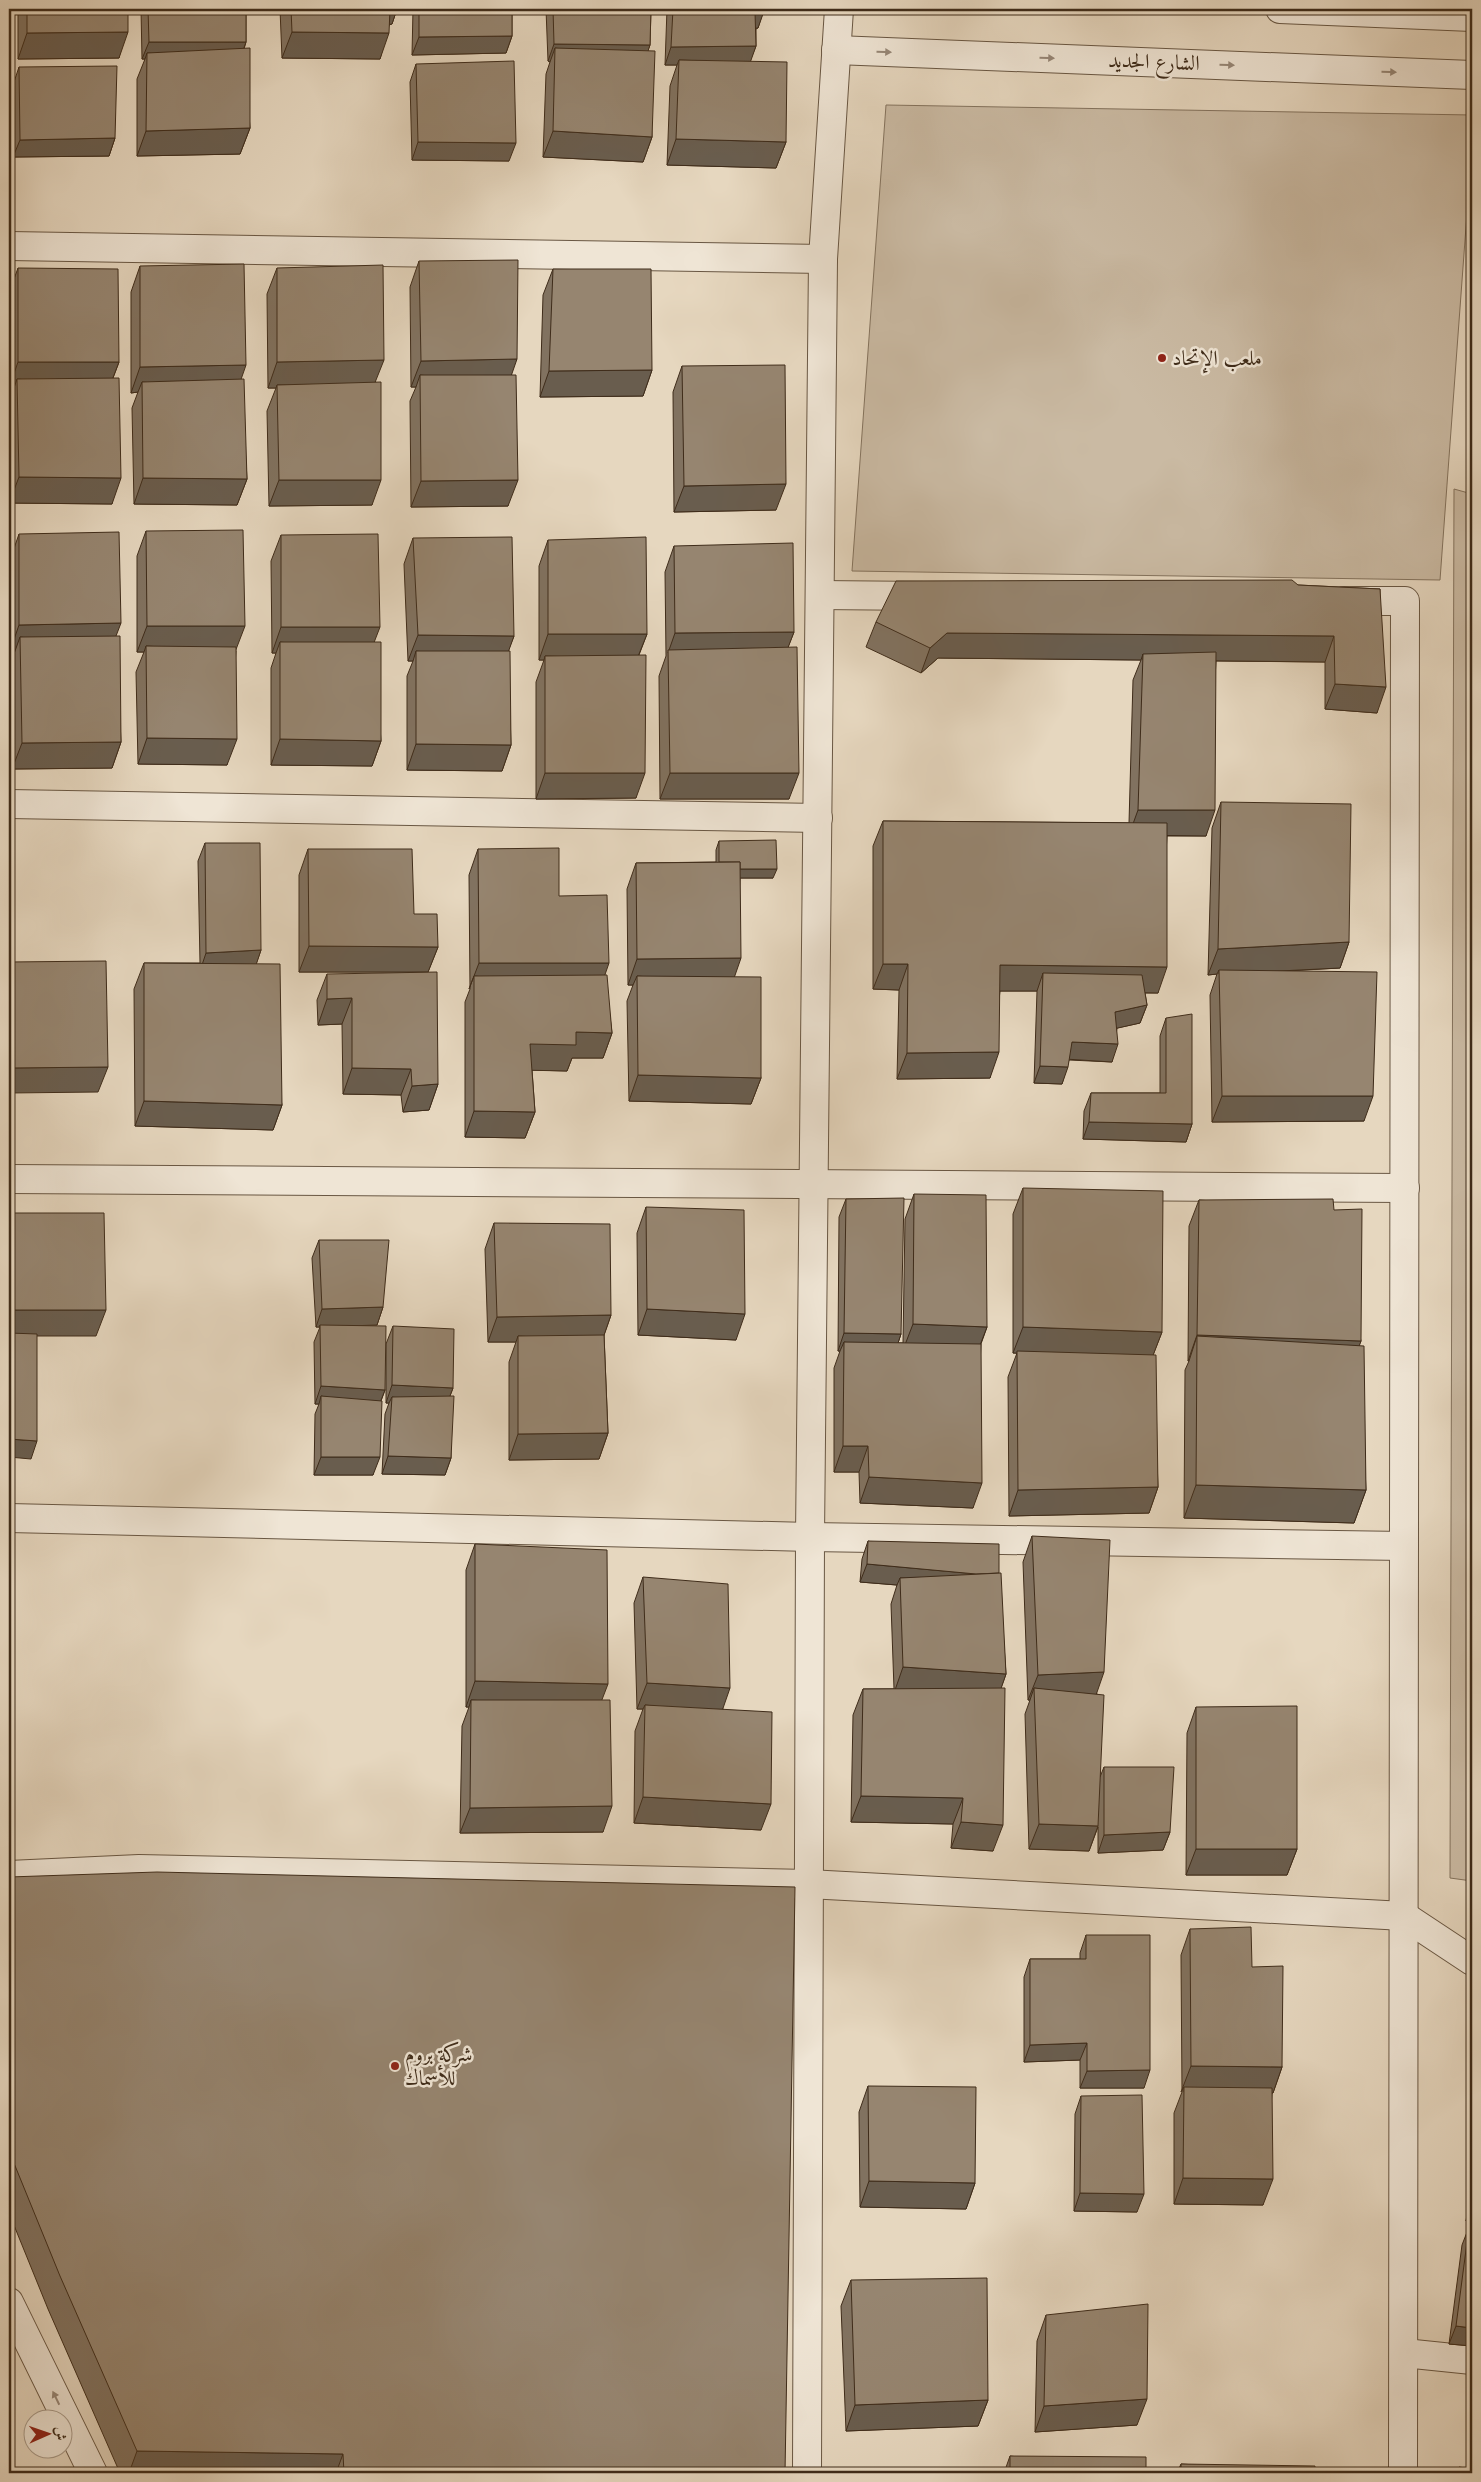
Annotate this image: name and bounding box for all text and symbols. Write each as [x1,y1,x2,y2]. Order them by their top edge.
street label: الشارع الجديد [1108,46,1200,81]
one-way arrow [877,48,893,56]
one-way arrow [1039,55,1055,63]
one-way arrow [1219,62,1235,70]
one-way arrow [1381,68,1397,76]
place label: ملعب الإتحاد [1172,344,1262,374]
marker: ملعب الإتحاد [1156,352,1168,364]
place label: شركة بروم للأسماك [405,2040,472,2093]
marker: شركة بروم للأسماك [389,2060,401,2072]
one-way arrow [52,2391,60,2405]
north arrow [22,2410,72,2460]
text: ش [51,2426,70,2441]

